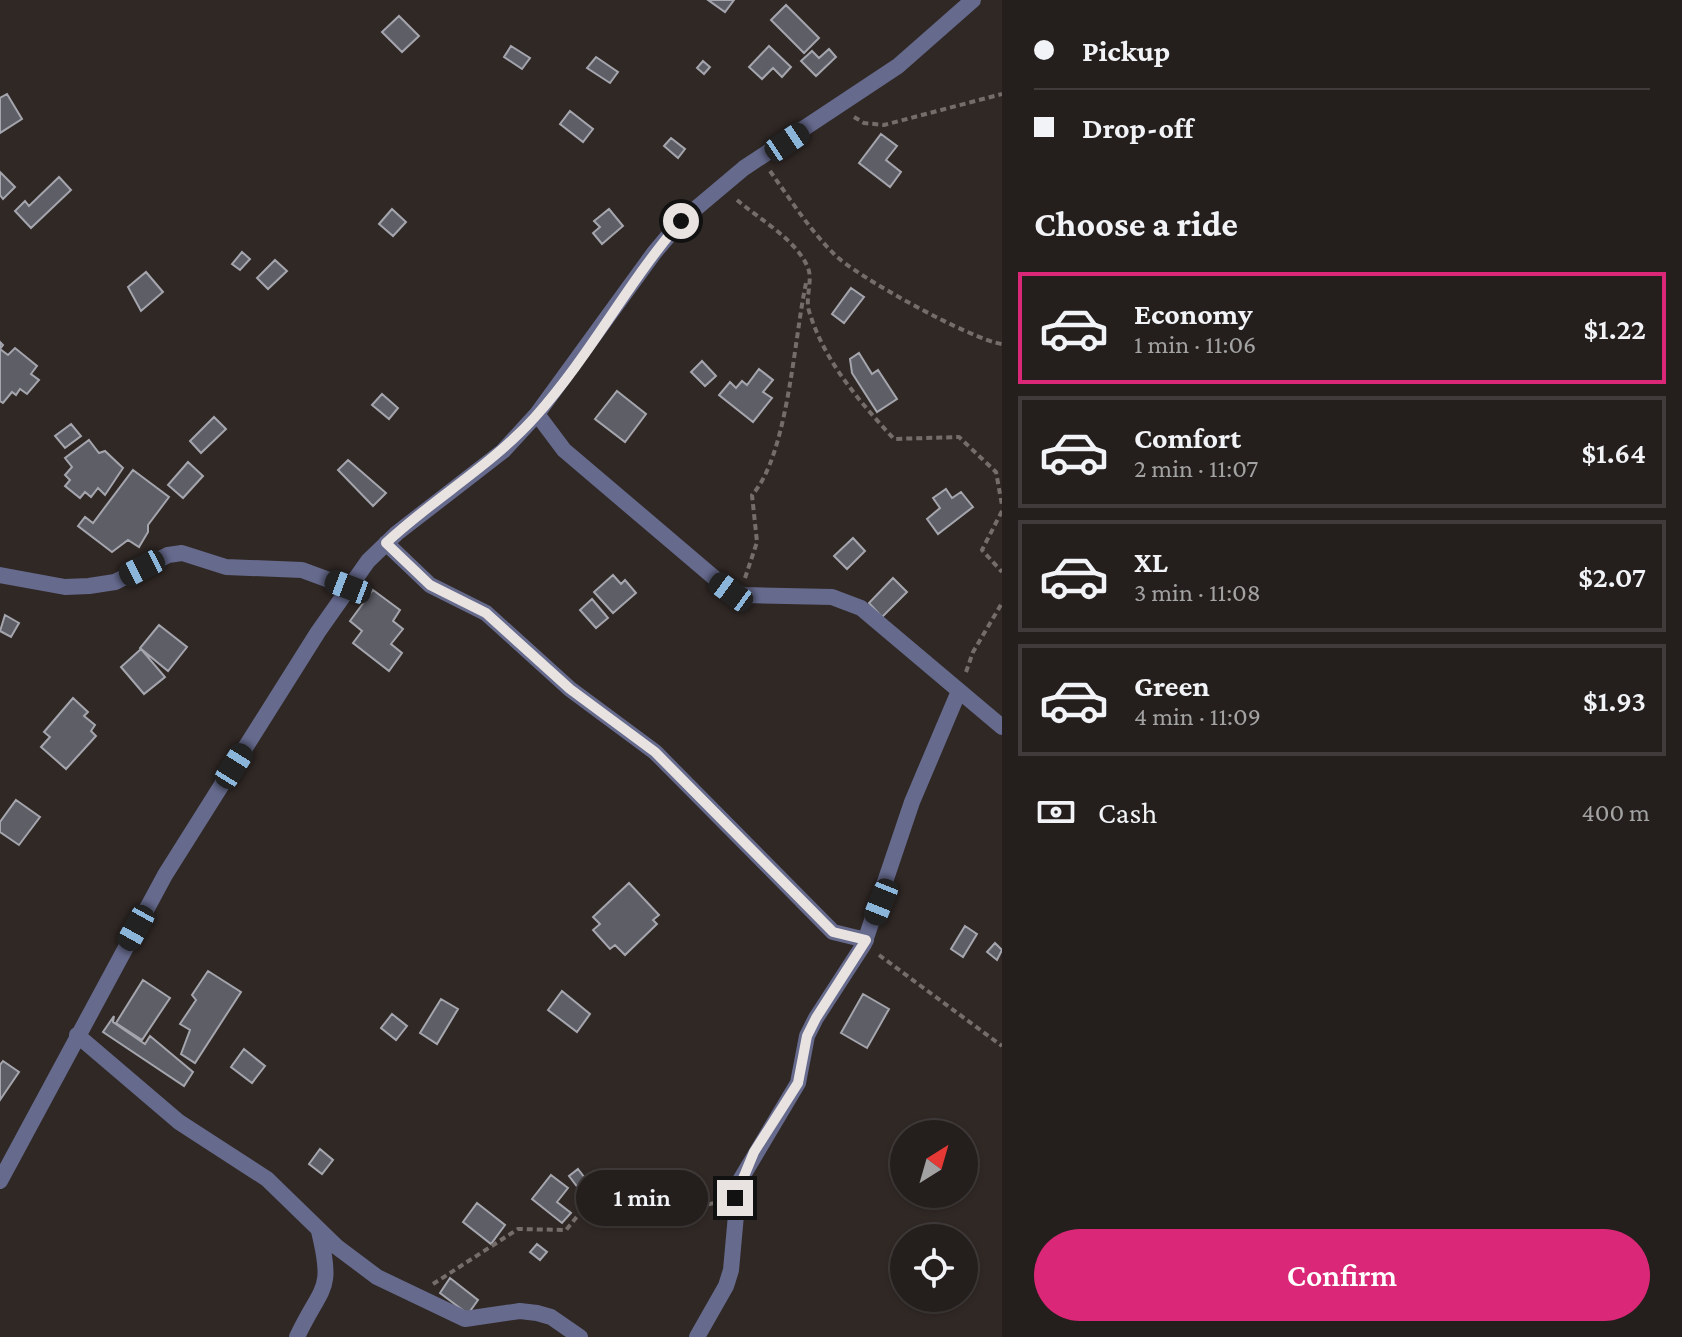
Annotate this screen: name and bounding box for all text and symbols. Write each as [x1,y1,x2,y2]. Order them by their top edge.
text: Pickup [1082,34,1170,67]
text: Drop-off [1082,111,1193,144]
car [760,119,814,165]
route start [663,203,699,239]
text: Choose a ride [1034,204,1238,244]
icon: car [1038,292,1110,364]
text: Economy [1134,297,1253,330]
text: $1.22 [1583,312,1646,345]
text: 1 min · 11:06 [1134,330,1256,359]
icon: car [1038,416,1110,488]
text: Comfort [1134,421,1241,454]
text: $1.64 [1581,436,1646,469]
text: 2 min · 11:07 [1134,454,1258,483]
icon: car [1038,540,1110,612]
text: XL [1134,545,1168,578]
car [115,546,169,590]
text: $2.07 [1578,560,1646,593]
car [321,567,375,607]
car [705,568,757,616]
text: 3 min · 11:08 [1134,578,1261,607]
icon: car [1038,664,1110,736]
text: Green [1134,669,1210,702]
text: $1.93 [1583,684,1646,717]
text: 4 min · 11:09 [1134,702,1261,731]
car [211,739,257,793]
icon: cash [1034,790,1078,834]
text: Cash [1098,796,1157,829]
text: 400 m [1582,798,1650,827]
car [861,875,901,929]
car [114,901,158,955]
north arrow [890,1120,978,1208]
map controls [890,1120,978,1312]
callout: 1 min [575,1170,707,1226]
route end [717,1180,753,1216]
text: 1 min [613,1183,671,1212]
button: locate [890,1224,978,1312]
button: Confirm [1034,1229,1650,1321]

